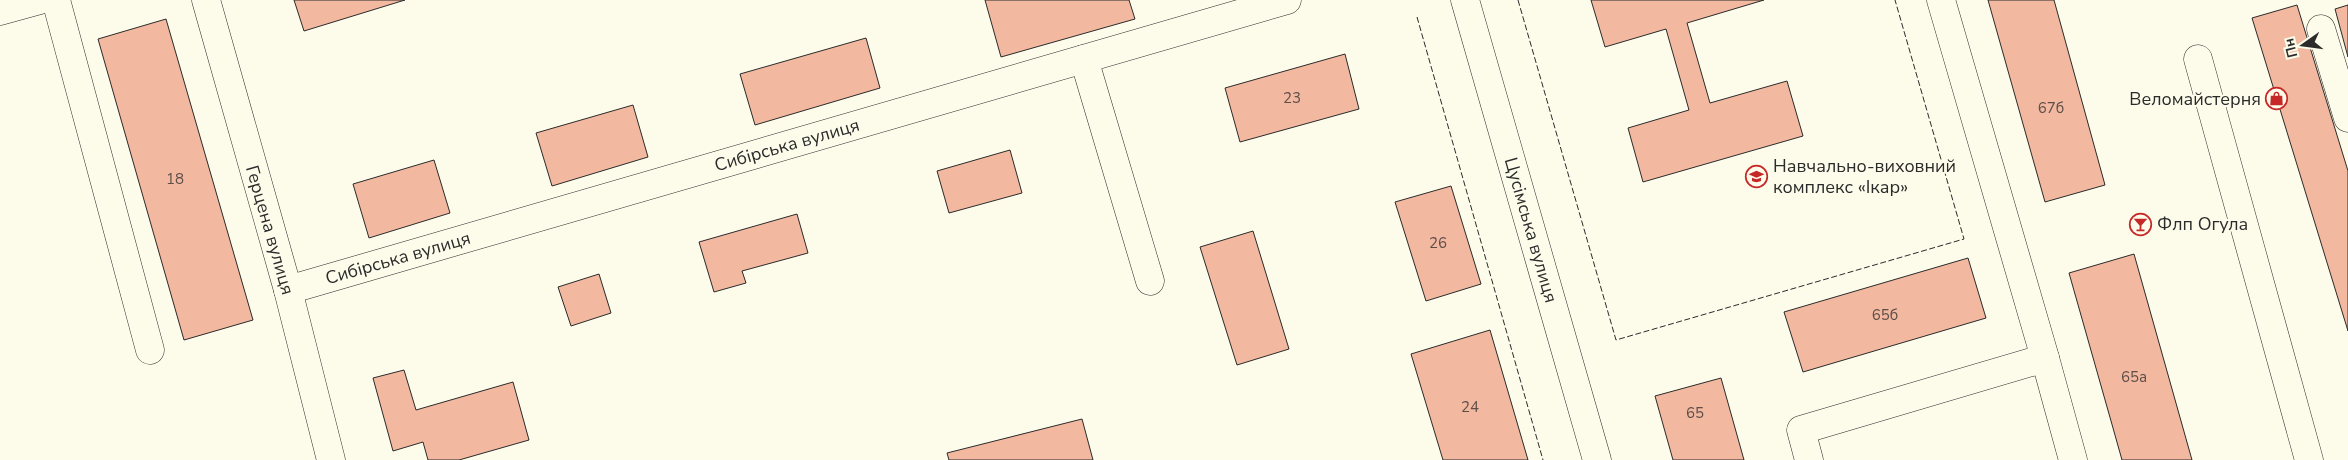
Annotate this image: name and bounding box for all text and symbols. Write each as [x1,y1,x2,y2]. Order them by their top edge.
north arrow [2278,20,2328,70]
text: Пн [2279,36,2302,60]
place label: Веломайстерня [2129,87,2261,111]
shop icon: Веломайстерня [2265,87,2289,111]
house number: 23 [1283,88,1301,108]
house number: 67б [2038,98,2064,118]
street label: Сибірська вулиця [712,113,862,177]
place label: Навчально-виховний комплекс «Ікар» [1773,154,1956,199]
street label: Цусімська вулиця [1499,155,1563,305]
street label: Герцена вулиця [240,163,300,297]
school or university icon: Навчально-виховний комплекс «Ікар» [1745,164,1769,188]
house number: 18 [166,169,184,189]
bar icon: Флп Огула [2129,212,2153,236]
place label: Флп Огула [2157,212,2248,236]
street label: Сибірська вулиця [323,226,473,290]
house number: 26 [1429,233,1447,253]
house number: 65б [1872,305,1898,325]
house number: 65а [2121,367,2147,387]
house number: 24 [1461,397,1479,417]
house number: 65 [1686,403,1704,423]

